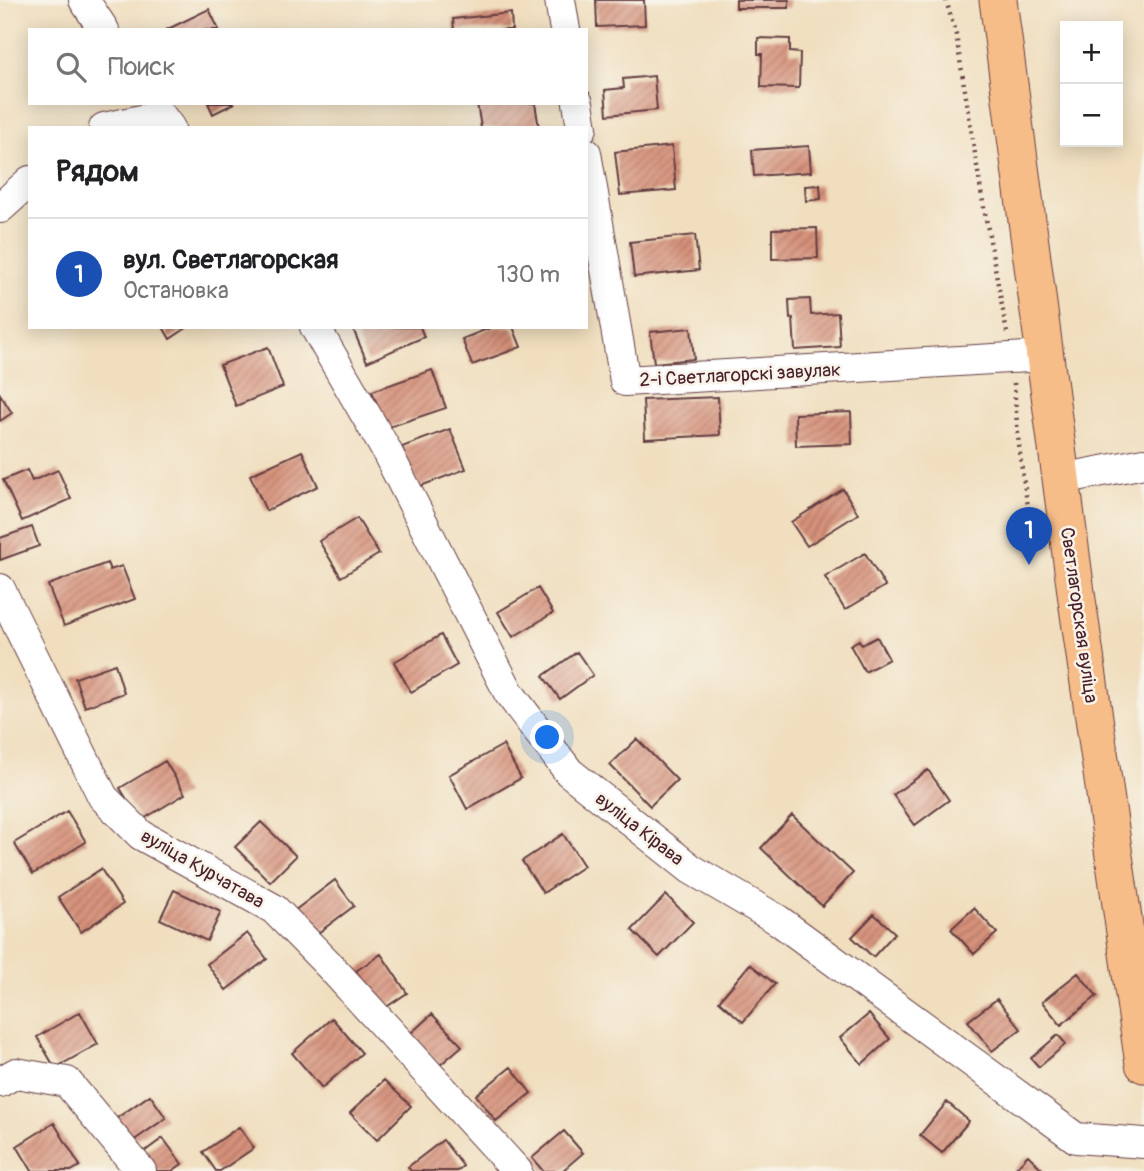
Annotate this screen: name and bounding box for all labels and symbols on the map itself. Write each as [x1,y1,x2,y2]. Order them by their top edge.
street label: 2-і Светлагорскі завулак [639,358,842,392]
pin: 1 [1006,507,1052,565]
street label: Светлагорская вуліца [1055,526,1103,705]
your location [530,720,564,754]
street label: вуліца Кірава [590,787,689,871]
street label: вуліца Курчатава [136,824,269,914]

